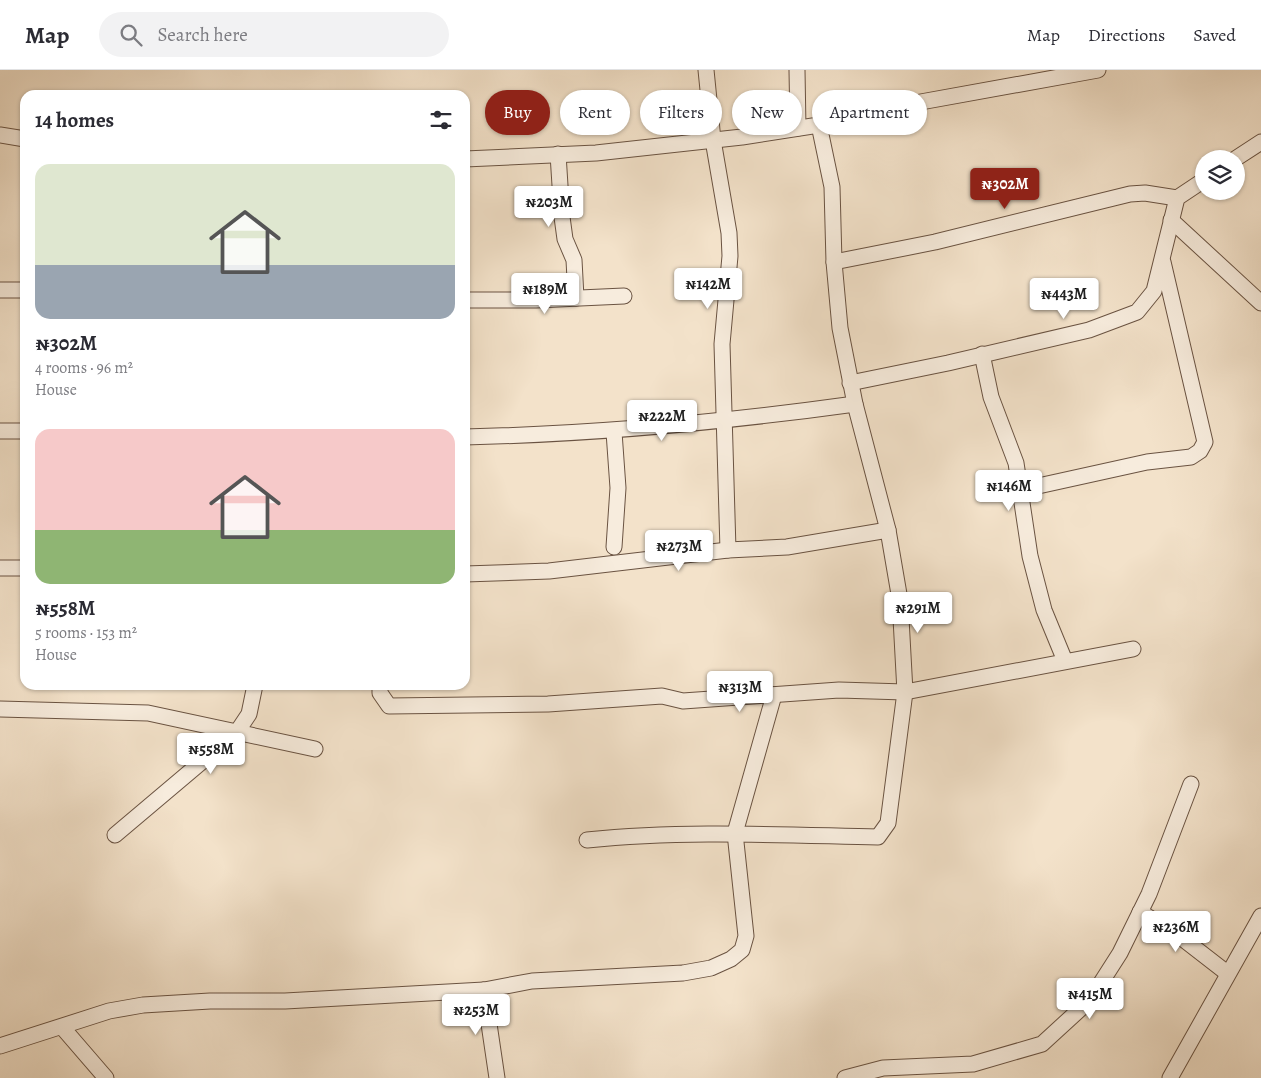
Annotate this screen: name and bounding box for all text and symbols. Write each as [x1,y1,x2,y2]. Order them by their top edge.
search box [99,12,449,57]
text: Map [25,19,69,51]
icon: search [117,21,145,49]
text: Search here [157,22,248,48]
text: Map [1027,23,1060,47]
text: Directions [1088,23,1165,47]
text: Saved [1193,23,1236,47]
chip: Buy [485,90,550,135]
chip: Rent [560,90,630,135]
chip: Filters [640,90,722,135]
chip: New [732,90,802,135]
chip: Apartment [812,90,927,135]
text: 14 homes [35,106,114,134]
icon: filters [427,106,455,134]
map controls [1195,150,1245,200]
button: layers [1195,150,1245,200]
pin: ₦302M [970,168,1040,210]
text: ₦302M [981,173,1029,195]
pin: ₦203M [514,186,584,228]
text: ₦203M [525,191,573,213]
icon: home [200,197,290,287]
pin: ₦142M [673,268,743,310]
pin: ₦189M [510,272,580,315]
text: ₦142M [685,273,731,295]
text: ₦189M [522,278,568,300]
pin: ₦443M [1029,278,1099,320]
text: ₦443M [1041,283,1087,305]
text: ₦302M [35,329,97,357]
text: 4 rooms · 96 m² [35,357,133,379]
text: House [35,379,77,401]
pin: ₦222M [627,400,697,442]
text: ₦222M [638,405,686,427]
icon: home [200,462,290,552]
pin: ₦146M [974,470,1044,512]
text: ₦146M [986,475,1032,497]
pin: ₦273M [644,530,714,572]
text: ₦273M [656,535,702,557]
pin: ₦291M [883,592,953,634]
text: ₦558M [35,594,96,622]
text: ₦291M [895,597,941,619]
text: 5 rooms · 153 m² [35,622,137,644]
text: House [35,644,77,666]
pin: ₦313M [705,670,775,713]
text: ₦313M [718,676,762,698]
pin: ₦558M [176,732,246,775]
text: ₦558M [188,738,234,760]
pin: ₦236M [1141,910,1211,953]
text: ₦236M [1153,916,1199,938]
pin: ₦415M [1055,978,1125,1020]
text: ₦415M [1068,983,1112,1005]
pin: ₦253M [441,994,511,1036]
text: ₦253M [453,999,499,1021]

